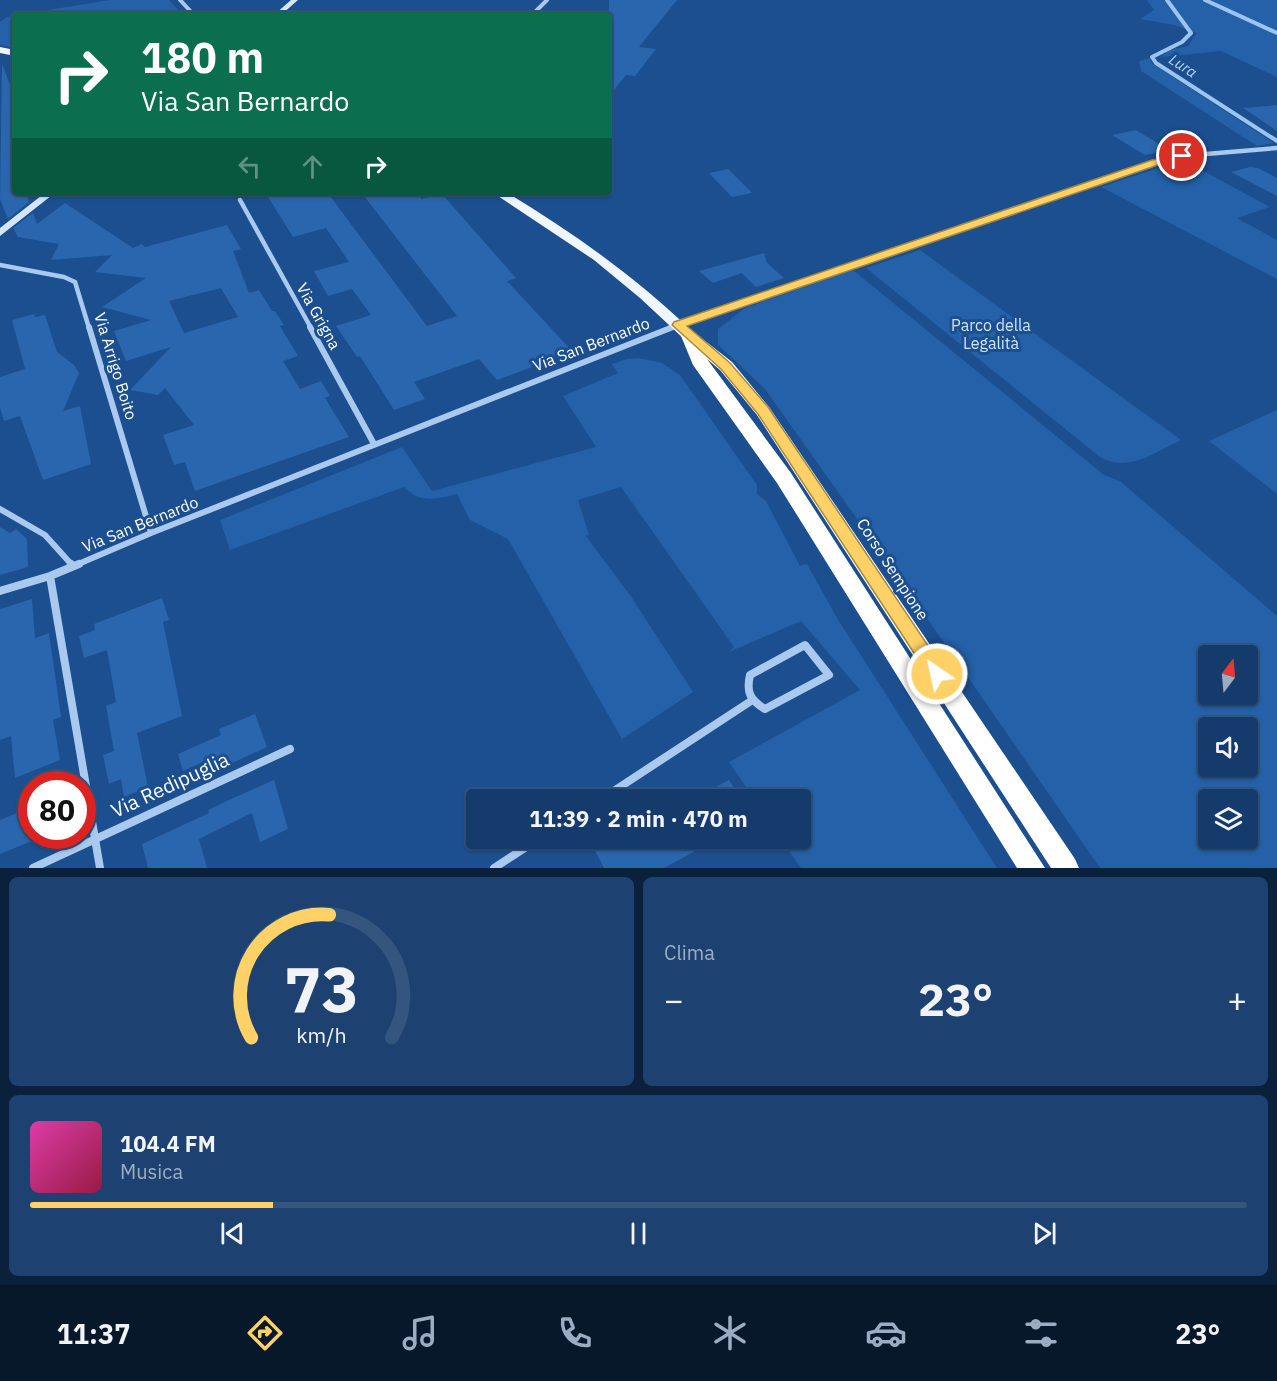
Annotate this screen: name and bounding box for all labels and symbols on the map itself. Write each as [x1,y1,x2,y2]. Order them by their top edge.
water label: Lura [1166,50,1201,82]
pin [1156,130,1207,181]
street label: Via Grigna [293,279,346,353]
street label: Via Arrigo Boito [90,310,142,422]
street label: Via San Bernardo [530,313,652,375]
park label: Parco della Legalità [951,315,1031,353]
street label: Via San Bernardo [79,492,201,556]
street label: Corso Sempione [853,514,933,624]
position arrow [905,642,969,706]
north arrow [1198,645,1258,705]
street label: Via Redipuglia [106,745,233,824]
speed limit sign: 80 [18,771,96,849]

